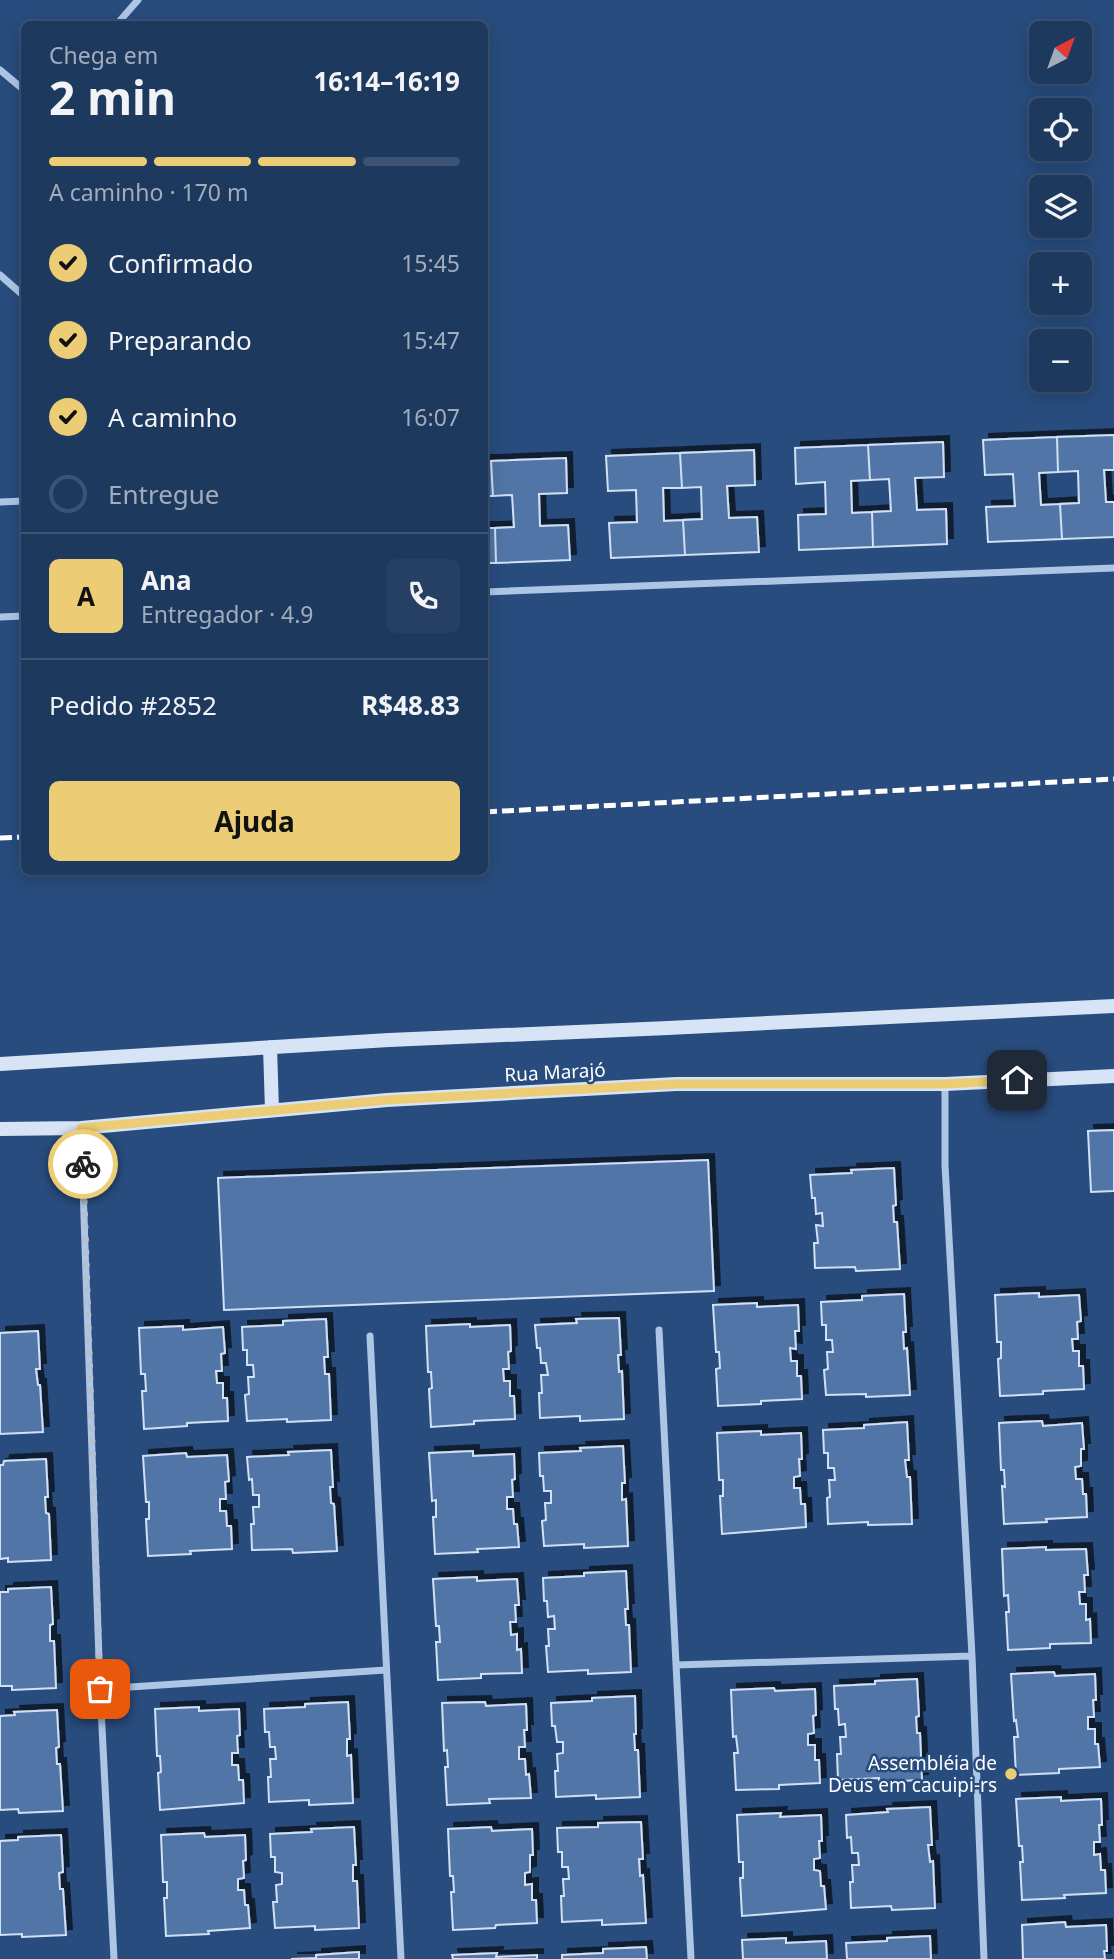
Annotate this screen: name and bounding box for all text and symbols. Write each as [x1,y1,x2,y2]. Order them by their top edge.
north arrow [1029,21,1092,84]
map controls [1029,21,1092,392]
text: Chega em [49,39,158,71]
text: 16:14–16:19 [313,63,460,99]
text: 2 min [49,66,176,128]
button: locate [1029,98,1092,161]
button: layers [1029,175,1092,238]
text: A caminho · 170 m [49,176,248,208]
icon: check [49,244,87,282]
text: Confirmado [108,245,253,281]
text: 15:45 [401,247,460,279]
button: + [1029,252,1092,315]
icon: check [49,321,87,359]
text: Preparando [108,322,252,358]
text: 15:47 [401,324,460,356]
button: − [1029,329,1092,392]
icon: check [49,398,87,436]
text: A caminho [108,399,237,435]
text: 16:07 [401,401,460,433]
text: Entregue [108,476,220,512]
button: phone [386,559,460,633]
text: Ana [141,562,191,598]
text: A [77,578,95,614]
text: Entregador · 4.9 [141,598,314,630]
text: Pedido #2852 [49,687,217,723]
text: R$48.83 [361,687,460,723]
button: Ajuda [49,781,460,861]
pin [987,1050,1047,1110]
street label: Rua Marajó [504,1056,606,1088]
icon: home [998,1061,1036,1099]
courier [48,1129,118,1199]
icon: bike [64,1145,102,1183]
pin [70,1659,130,1719]
icon: bag [81,1670,119,1708]
place label: Assembléia de Deus em cacuipi-rs [828,1750,997,1798]
marker: Assembléia de Deus em cacuipi-rs [1003,1766,1019,1782]

